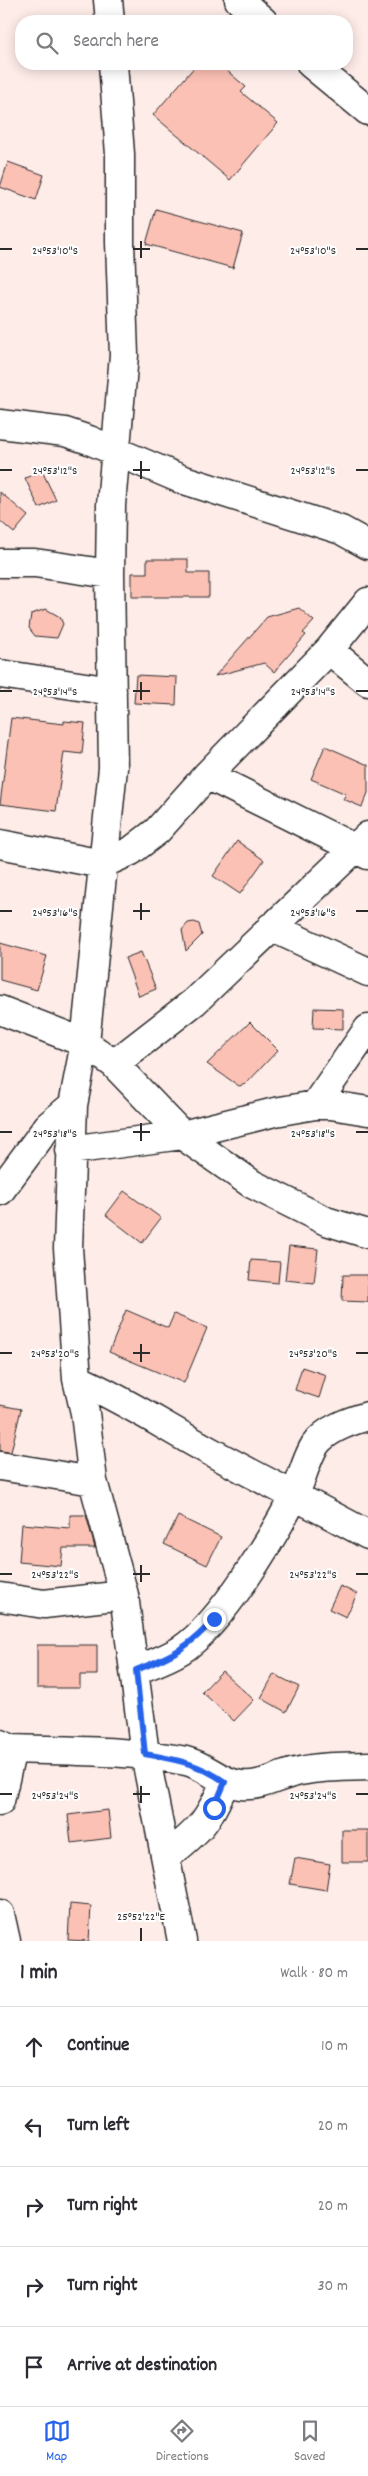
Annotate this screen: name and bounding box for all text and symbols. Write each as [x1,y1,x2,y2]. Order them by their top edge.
search box [15,15,353,70]
icon: search [33,29,61,57]
text: Search here [73,29,159,56]
text: 24°53'10"S [32,243,78,260]
text: 24°53'10"S [290,243,336,260]
text: 24°53'12"S [33,463,77,480]
text: 24°53'12"S [291,463,335,480]
text: 24°53'14"S [33,684,77,701]
text: 24°53'14"S [291,684,335,701]
text: 24°53'16"S [32,905,78,922]
text: 24°53'16"S [290,905,336,922]
text: 24°53'18"S [33,1126,77,1143]
text: 24°53'18"S [291,1126,335,1143]
text: 24°53'20"S [31,1346,79,1363]
text: 24°53'20"S [289,1346,337,1363]
text: 24°53'22"S [31,1567,79,1584]
text: 24°53'22"S [289,1567,337,1584]
route end [203,1608,226,1631]
text: 24°53'24"S [31,1788,79,1805]
text: 24°53'24"S [289,1788,337,1805]
route start [203,1797,226,1820]
text: 25°52'22"E [117,1909,166,1926]
text: 1 min [20,1959,57,1989]
text: Walk · 80 m [280,1962,348,1985]
icon: ahead [20,2033,48,2061]
text: Continue [67,2033,129,2060]
text: 10 m [321,2035,348,2058]
icon: left [20,2113,48,2141]
text: Turn left [67,2113,130,2140]
text: 20 m [318,2115,348,2138]
icon: right [20,2193,48,2221]
text: Turn right [67,2193,138,2220]
text: 20 m [318,2195,348,2218]
icon: right [20,2273,48,2301]
text: Turn right [67,2273,138,2300]
text: 30 m [318,2275,348,2298]
icon: arrive [20,2353,48,2381]
text: Arrive at destination [67,2353,217,2380]
tab: Map [43,2417,71,2467]
tab: Directions [156,2417,209,2467]
tab: Saved [294,2417,325,2467]

